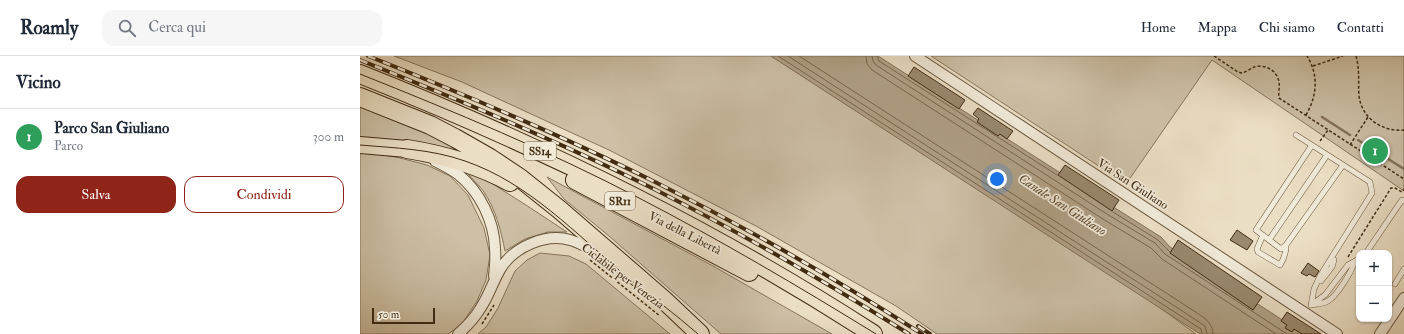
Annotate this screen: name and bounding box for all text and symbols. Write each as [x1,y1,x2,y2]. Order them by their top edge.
search box [102,10,382,46]
text: Roamly [20,16,78,40]
icon: search [116,17,138,39]
text: Cerca qui [148,18,206,37]
text: Home [1141,19,1176,36]
text: Mappa [1198,19,1237,36]
text: Chi siamo [1259,19,1315,36]
text: Contatti [1337,19,1384,36]
text: Vicino [16,72,61,93]
text: Parco San Giuliano [54,119,169,138]
text: 1 [27,129,31,145]
text: 300 m [313,129,344,145]
pin: 1 [1362,136,1388,166]
text: Parco [54,138,83,154]
road number: SS14 [524,142,556,160]
street label: Via San Giuliano [1094,156,1171,213]
your location [987,169,1007,189]
water label: Canale San Giuliano [1016,170,1110,239]
button: Salva [16,176,176,213]
button: Condividi [184,176,344,213]
road number: SR11 [605,192,635,210]
street label: Via della Libertà [646,209,725,259]
street label: Ciclabile per Venezia [578,240,668,313]
map controls [1356,250,1392,322]
button: + [1356,250,1392,286]
button: − [1356,286,1392,322]
scale bar [372,306,435,325]
text: 50 m [378,308,399,321]

